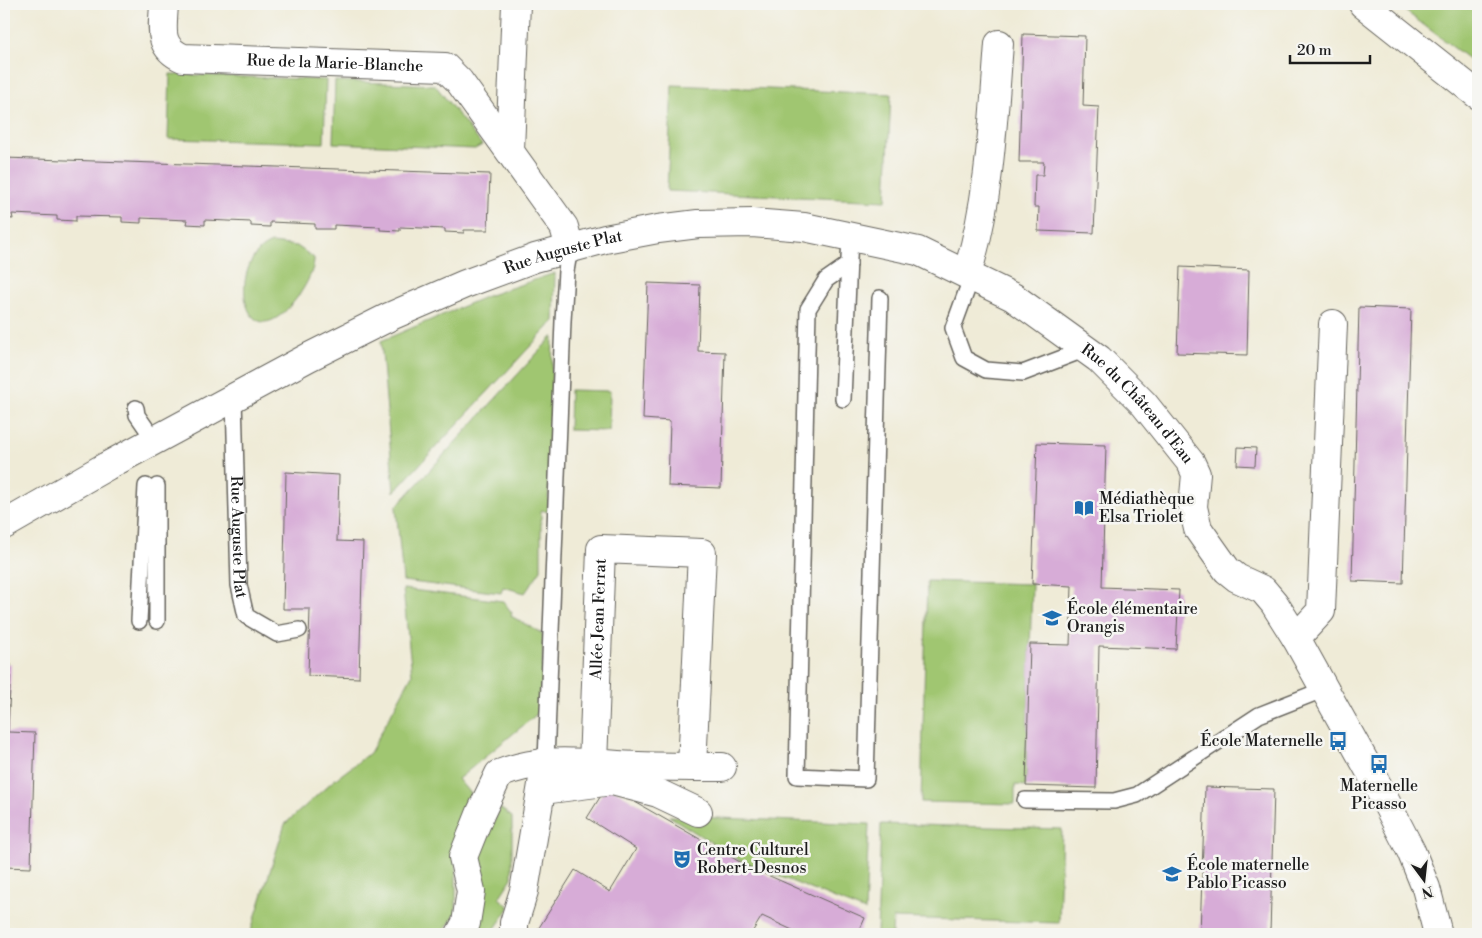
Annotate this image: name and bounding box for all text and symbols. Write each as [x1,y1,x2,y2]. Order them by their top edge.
scale bar [1290,32,1370,64]
text: 20 m [1297,41,1332,60]
street label: Rue de la Marie-Blanche [246,50,424,76]
street label: Rue Auguste Plat [501,226,624,279]
street label: Rue du Château d'Eau [1077,339,1198,468]
street label: Rue Auguste Plat [226,475,252,600]
place label: Médiathèque Elsa Triolet [1099,489,1194,527]
library icon: Médiathèque Elsa Triolet [1073,497,1095,519]
street label: Allée Jean Ferrat [586,558,611,681]
place label: École élémentaire Orangis [1067,597,1198,637]
school or university icon: École élémentaire Orangis [1041,607,1063,629]
place label: École Maternelle [1201,729,1323,751]
bus stop icon: École Maternelle [1327,730,1349,752]
bus stop icon: Maternelle Picasso [1368,753,1390,775]
place label: Maternelle Picasso [1340,776,1418,814]
place label: Centre Culturel Robert-Desnos [697,840,809,878]
theatre icon: Centre Culturel Robert-Desnos [671,848,693,870]
place label: École maternelle Pablo Picasso [1187,853,1309,893]
north arrow [1400,856,1450,906]
school or university icon: École maternelle Pablo Picasso [1161,863,1183,885]
text: N [1419,881,1435,902]

